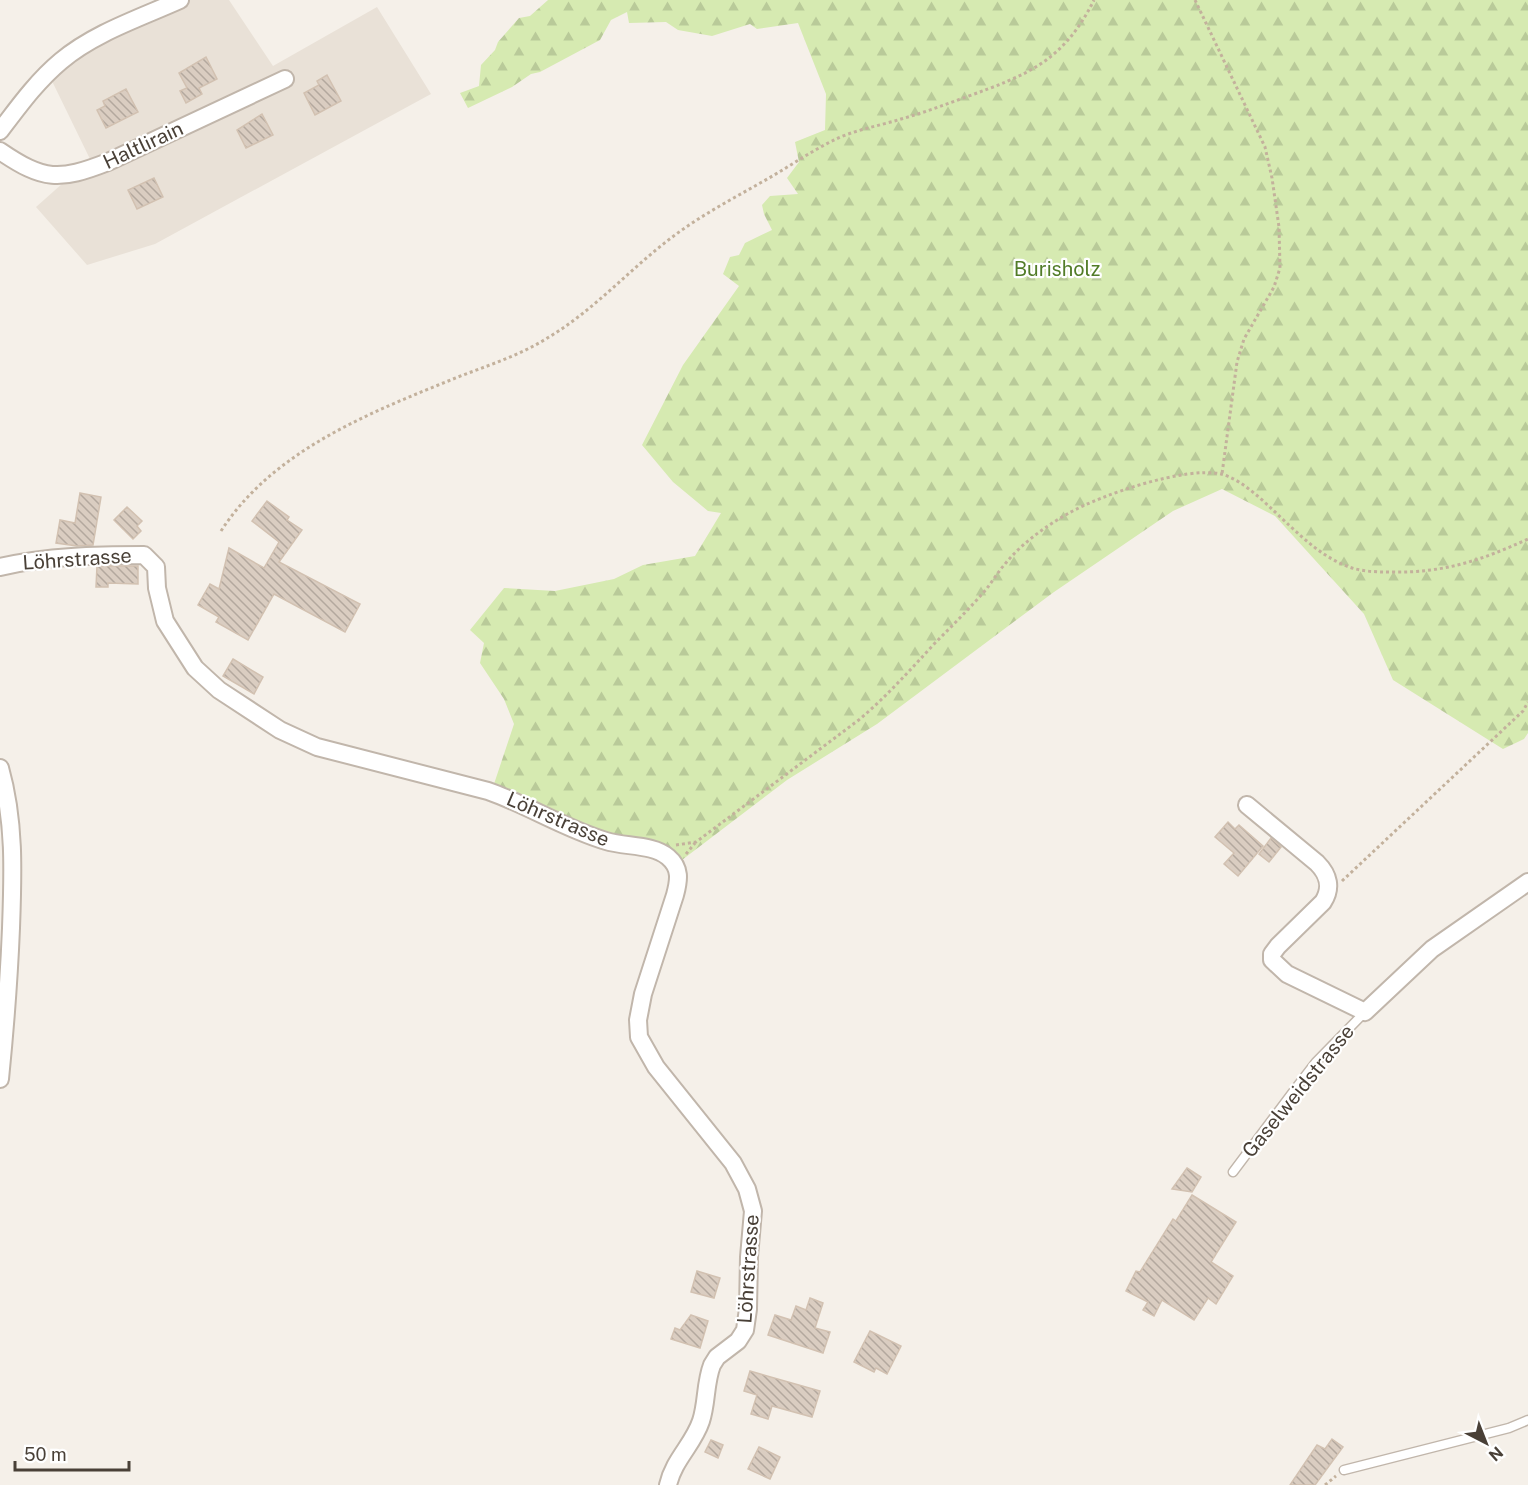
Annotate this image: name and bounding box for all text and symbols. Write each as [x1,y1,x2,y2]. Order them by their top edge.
street label: Haltlirain [99,116,187,174]
park label: Burisholz [1014,257,1100,281]
street label: Löhrstrasse [22,543,132,575]
street label: Löhrstrasse [503,787,613,851]
street label: Gaselweidstrasse [1237,1020,1359,1162]
street label: Löhrstrasse [732,1214,764,1324]
north arrow [1456,1413,1516,1473]
scale bar [15,1434,129,1472]
text: N [1485,1443,1507,1465]
text: 50 m [24,1444,67,1465]

